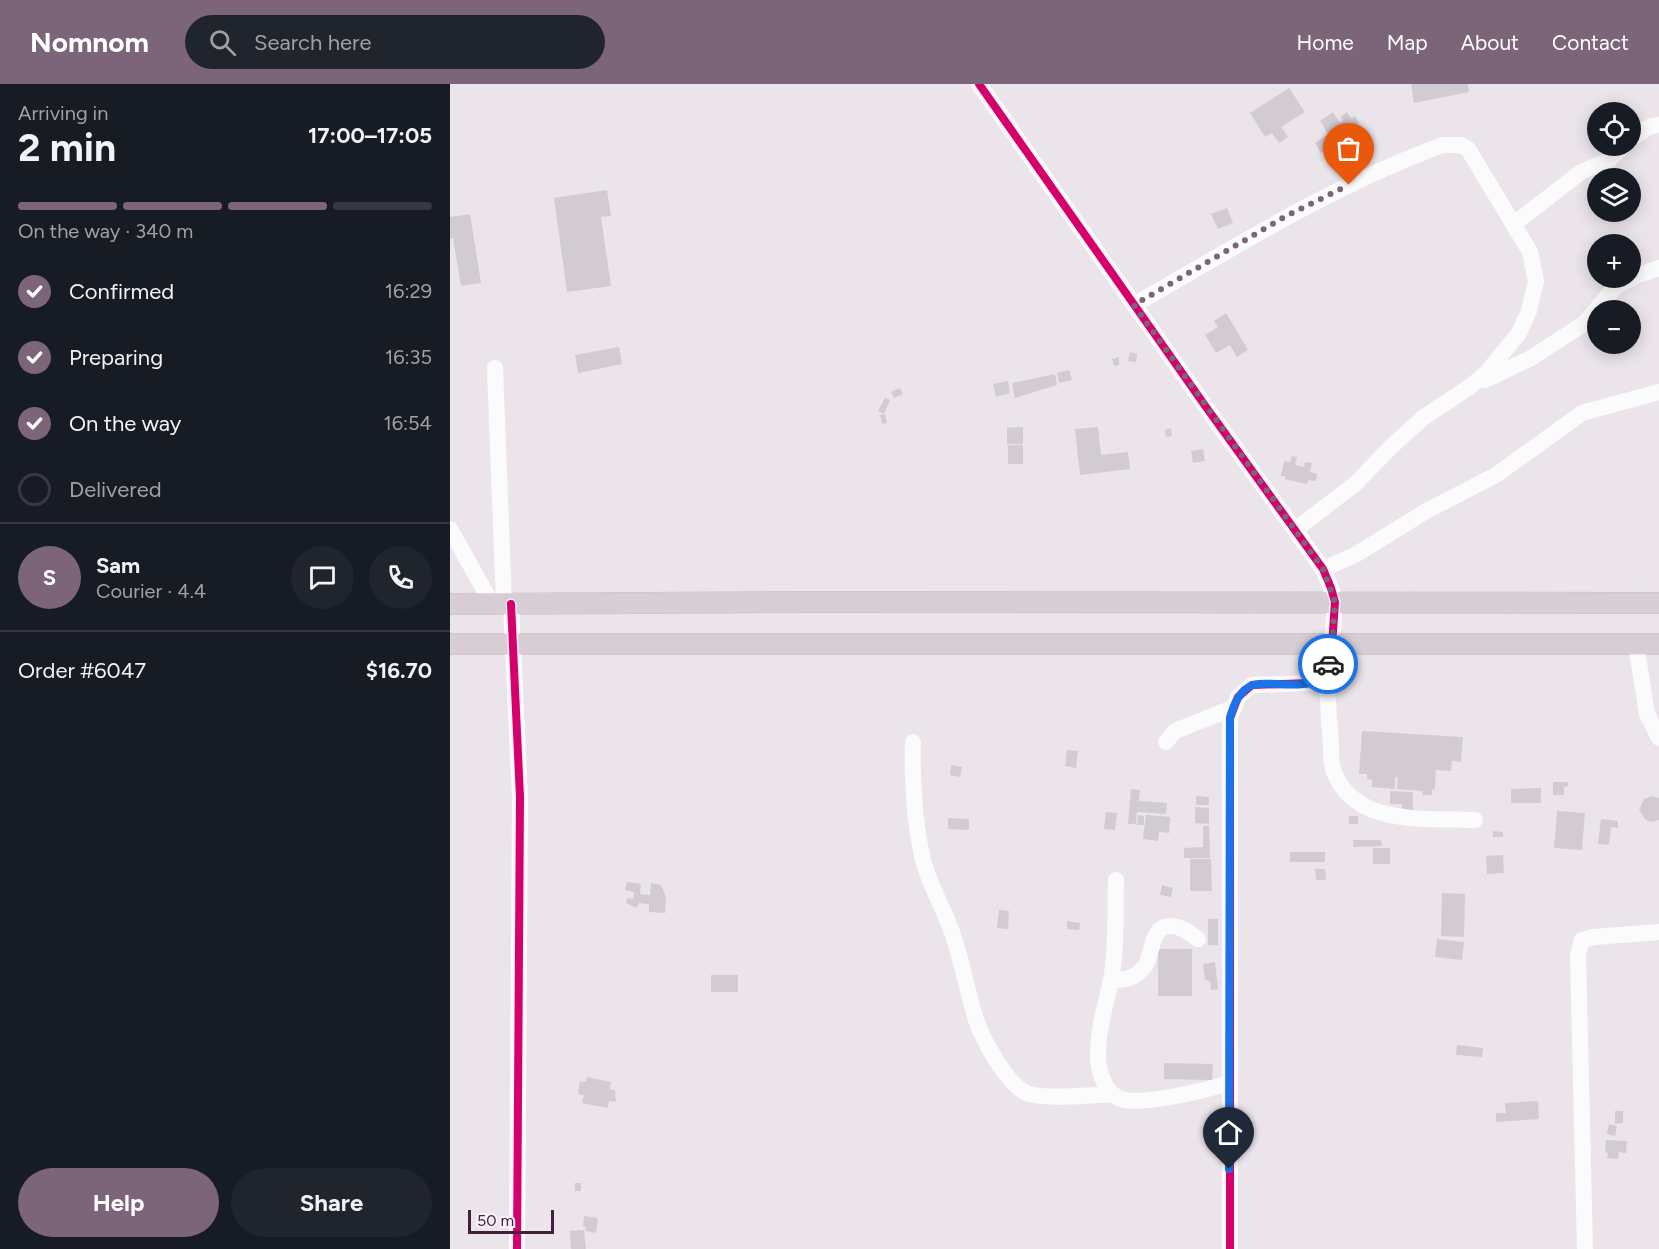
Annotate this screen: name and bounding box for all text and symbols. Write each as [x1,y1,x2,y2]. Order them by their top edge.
search box [185,15,605,69]
text: Nomnom [30,25,149,59]
icon: search [206,26,239,59]
text: Search here [254,29,371,56]
text: Home [1297,30,1354,55]
text: Map [1387,30,1428,55]
text: About [1461,30,1519,55]
text: Contact [1552,30,1629,55]
text: Arriving in [18,101,108,125]
map controls [1587,102,1641,354]
button: locate [1587,102,1641,156]
text: 17:00–17:05 [308,122,432,149]
pin [1323,123,1374,185]
text: 2 min [18,124,116,171]
icon: bag [1332,132,1365,165]
button: layers [1587,168,1641,222]
text: On the way · 340 m [18,219,193,243]
button: + [1587,234,1641,288]
icon: check [18,275,51,308]
text: Confirmed [69,278,174,305]
text: 16:29 [385,279,432,303]
button: − [1587,300,1641,354]
icon: check [18,341,51,374]
text: Preparing [69,344,163,371]
text: 16:35 [385,345,432,369]
icon: check [18,407,51,440]
text: On the way [69,410,181,437]
text: 16:54 [383,411,432,435]
text: Delivered [69,476,162,503]
button: chat [291,546,354,609]
button: phone [369,546,432,609]
text: Sam [96,552,140,579]
text: S [43,564,56,591]
text: Courier · 4.4 [96,579,206,603]
courier [1298,634,1358,694]
icon: car [1312,648,1345,681]
text: Order #6047 [18,657,146,684]
text: $16.70 [366,657,432,684]
pin [1203,1107,1254,1169]
icon: home [1212,1116,1245,1149]
button: Help [18,1168,219,1237]
button: Share [231,1168,432,1237]
scale bar [468,1207,554,1234]
text: 50 m [477,1211,514,1230]

